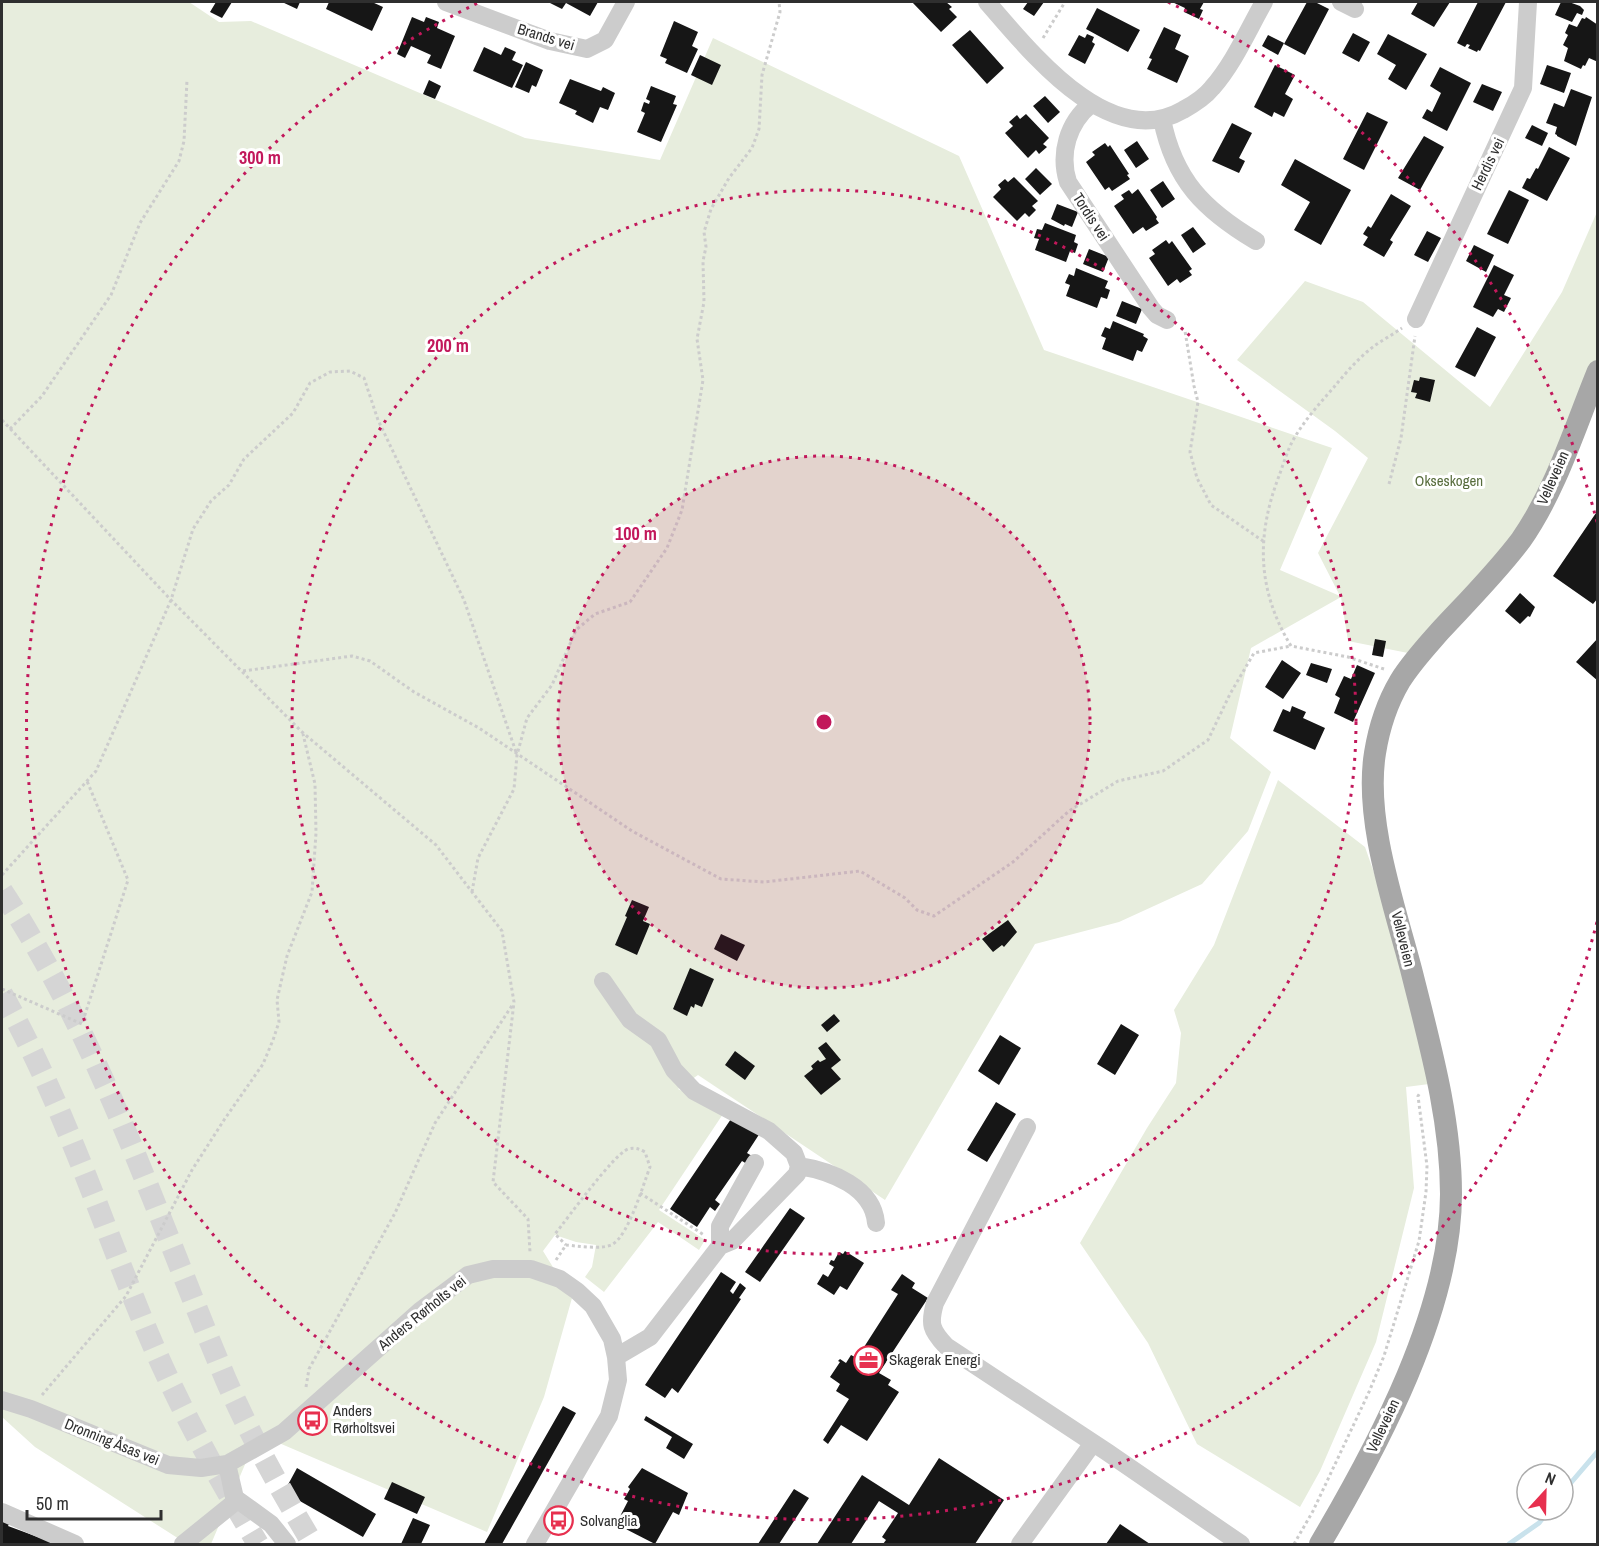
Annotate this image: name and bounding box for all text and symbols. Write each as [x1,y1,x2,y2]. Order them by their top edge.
street label: Brands vei [515,18,577,55]
street label: Herdis vei [1466,134,1509,194]
text: 300 m [239,145,281,170]
street label: Tordis vei [1068,189,1115,245]
text: 200 m [427,333,469,358]
street label: Velleveien [1531,448,1574,508]
park label: Okseskogen [1415,470,1483,491]
text: 100 m [615,521,657,546]
centre of rings [814,712,834,732]
street label: Velleveien [1386,909,1421,969]
street label: Anders Rørholts vei [372,1270,470,1355]
office icon: Skagerak Energi [852,1344,884,1376]
place label: Skagerak Energi [889,1349,981,1370]
street label: Velleveien [1361,1396,1404,1456]
place label: Anders Rørholtsvei [332,1400,395,1438]
bus stop icon: Anders Rørholtsvei [296,1404,328,1436]
street label: Dronning Åsas vei [62,1413,163,1470]
north arrow [1515,1462,1575,1522]
text: N [1542,1466,1559,1490]
scale bar [27,1483,160,1521]
text: 50 m [36,1491,69,1516]
bus stop icon: Solvanglia [543,1505,575,1537]
place label: Solvanglia [580,1510,638,1531]

